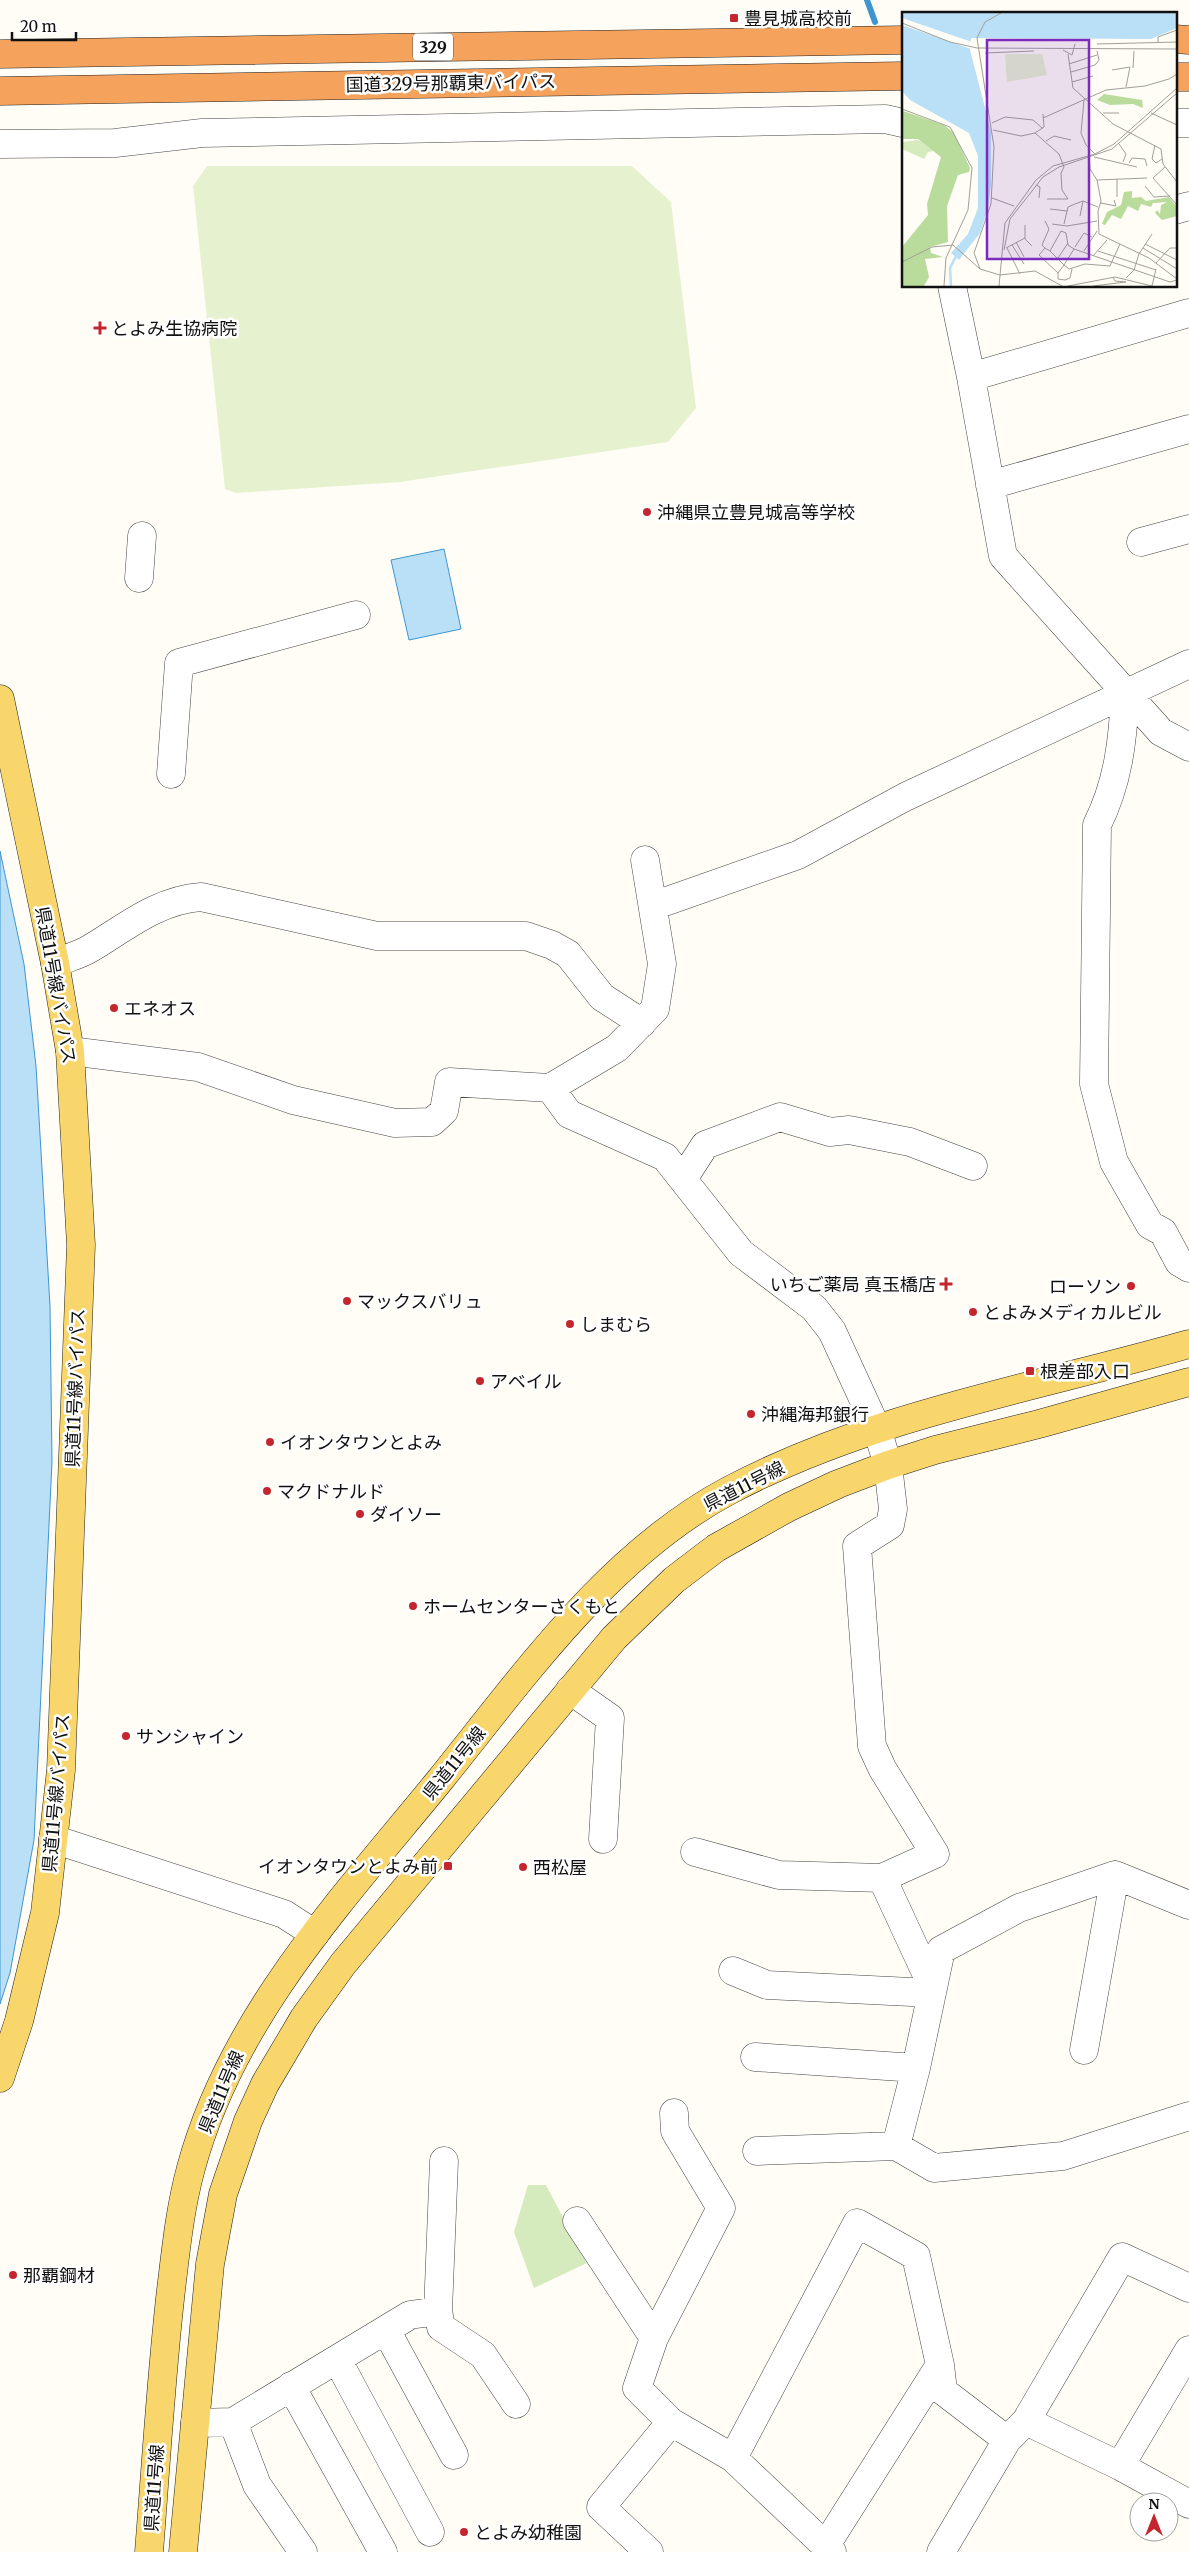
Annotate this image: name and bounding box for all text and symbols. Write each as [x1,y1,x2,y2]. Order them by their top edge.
place label: 豊見城高校前 [744,7,852,30]
scale bar [12,10,76,42]
marker: 豊見城高校前 [728,12,740,24]
inset map [902,12,1176,288]
text: 20 m [20,17,57,36]
road number: 329 [413,34,453,61]
street label: 国道329号那覇東バイパス [346,70,556,96]
place label: とよみ生協病院 [111,317,237,340]
marker: とよみ生協病院 [93,321,107,335]
place label: 沖縄県立豊見城高等学校 [657,501,855,524]
marker: 沖縄県立豊見城高等学校 [641,506,653,518]
street label: 県道11号線バイパス [31,905,81,1065]
place label: エネオス [124,997,196,1020]
marker: エネオス [108,1002,120,1014]
place label: いちご薬局 真玉橋店 [770,1273,936,1296]
place label: ローソン [1049,1275,1121,1298]
marker: いちご薬局 真玉橋店 [940,1278,952,1290]
marker: ローソン [1125,1280,1137,1292]
place label: マックスバリュ [357,1290,482,1313]
marker: マックスバリュ [341,1295,353,1307]
place label: とよみメディカルビル [983,1301,1162,1324]
marker: とよみメディカルビル [967,1306,979,1318]
street label: 県道11号線バイパス [61,1308,89,1468]
place label: しまむら [580,1313,652,1336]
marker: しまむら [564,1318,576,1330]
place label: 根差部入口 [1040,1360,1130,1383]
marker: 根差部入口 [1024,1365,1036,1377]
place label: アベイル [490,1370,562,1393]
marker: アベイル [474,1375,486,1387]
place label: 沖縄海邦銀行 [761,1403,869,1426]
marker: 沖縄海邦銀行 [745,1408,757,1420]
place label: イオンタウンとよみ [280,1431,442,1454]
marker: イオンタウンとよみ [264,1436,276,1448]
street label: 県道11号線 [700,1456,788,1516]
place label: マクドナルド [277,1480,385,1503]
marker: マクドナルド [261,1485,273,1497]
place label: ダイソー [370,1503,442,1526]
marker: ダイソー [354,1508,366,1520]
place label: ホームセンターさくもと [423,1595,620,1618]
marker: ホームセンターさくもと [407,1600,419,1612]
street label: 県道11号線バイパス [38,1713,74,1873]
street label: 県道11号線 [417,1722,491,1804]
place label: サンシャイン [136,1725,244,1748]
marker: サンシャイン [120,1730,132,1742]
place label: イオンタウンとよみ前 [258,1855,438,1878]
place label: 西松屋 [533,1856,587,1879]
marker: イオンタウンとよみ前 [442,1860,454,1872]
marker: 西松屋 [517,1861,529,1873]
street label: 県道11号線 [193,2047,249,2137]
place label: 那覇鋼材 [23,2264,95,2287]
marker: 那覇鋼材 [7,2269,19,2281]
street label: 県道11号線 [139,2443,169,2533]
north arrow [1129,2492,1179,2542]
text: N [1148,2495,1160,2513]
place label: とよみ幼稚園 [474,2521,582,2544]
marker: とよみ幼稚園 [458,2526,470,2538]

